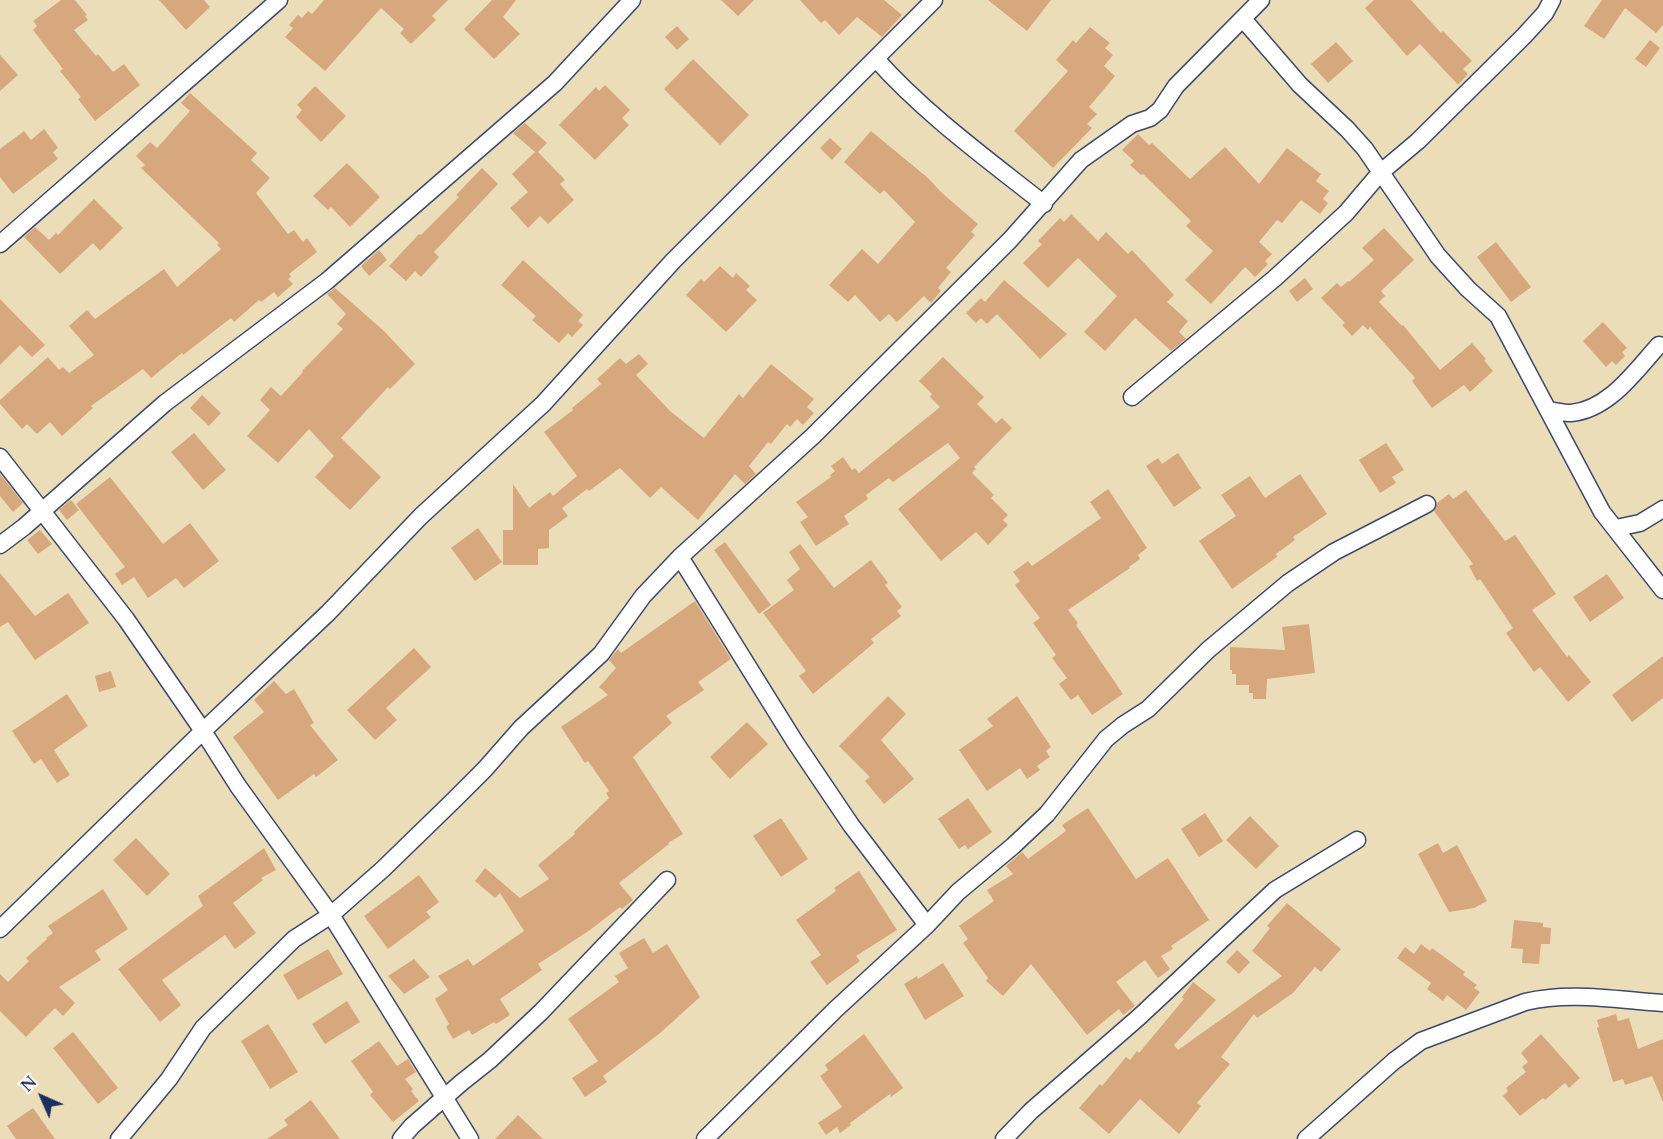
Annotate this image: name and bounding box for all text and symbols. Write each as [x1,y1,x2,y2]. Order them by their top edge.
north arrow [12,1067,72,1127]
text: N [17,1072,42,1097]

